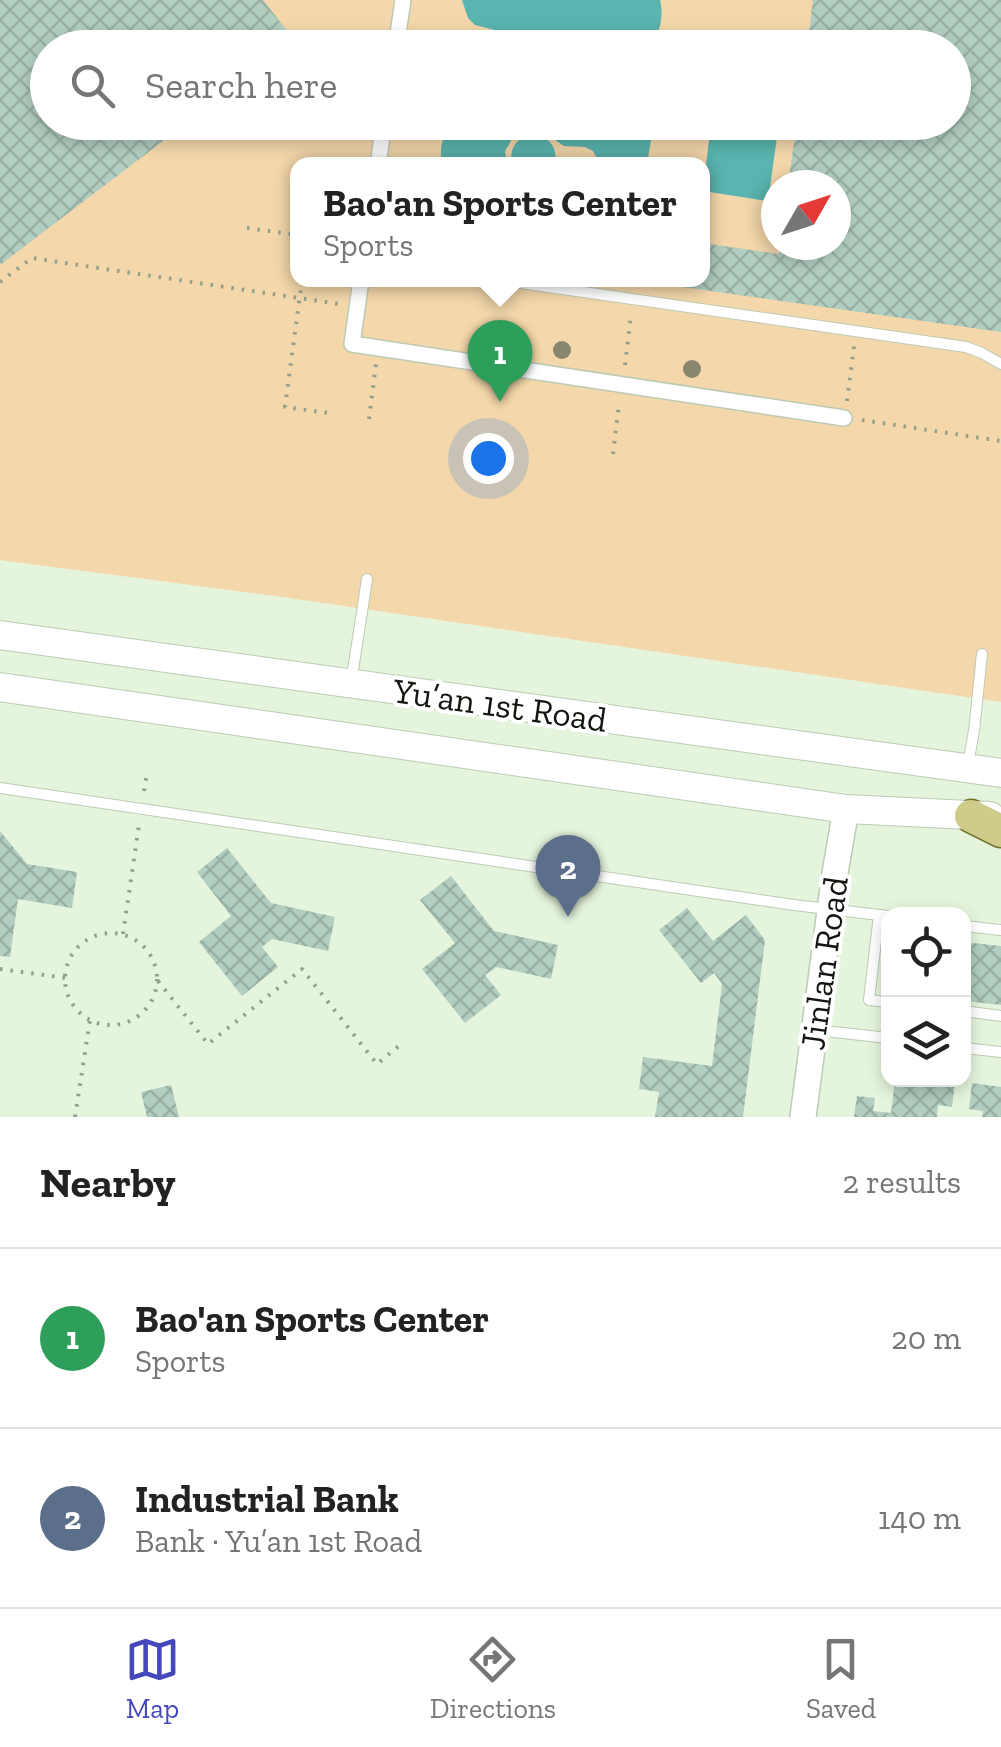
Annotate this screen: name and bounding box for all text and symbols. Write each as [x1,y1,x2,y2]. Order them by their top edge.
search box [30,30,971,140]
icon: search [65,58,120,113]
text: Search here [145,62,337,108]
popup [290,157,710,287]
north arrow [761,170,851,260]
text: Bao'an Sports Center [323,180,677,226]
text: Sports [323,226,413,264]
pin: 1 [468,320,532,402]
your location [463,433,514,484]
street label: Yu’an 1st Road [389,669,610,741]
pin: 2 [536,834,600,917]
street label: Jinlan Road [791,874,857,1052]
map controls [881,907,971,1087]
button: locate [881,907,971,997]
button: layers [881,997,971,1087]
text: Nearby [40,1157,176,1208]
text: 2 results [842,1163,961,1201]
text: Bao'an Sports Center [135,1296,489,1342]
text: 1 [66,1319,79,1357]
text: 20 m [891,1319,961,1357]
text: Sports [135,1342,225,1380]
text: Industrial Bank [135,1476,399,1522]
text: 2 [64,1499,81,1537]
text: 140 m [878,1499,961,1537]
text: Bank · Yu’an 1st Road [135,1522,422,1560]
tab: Map [125,1632,180,1725]
tab: Directions [430,1632,556,1725]
tab: Saved [806,1632,876,1725]

